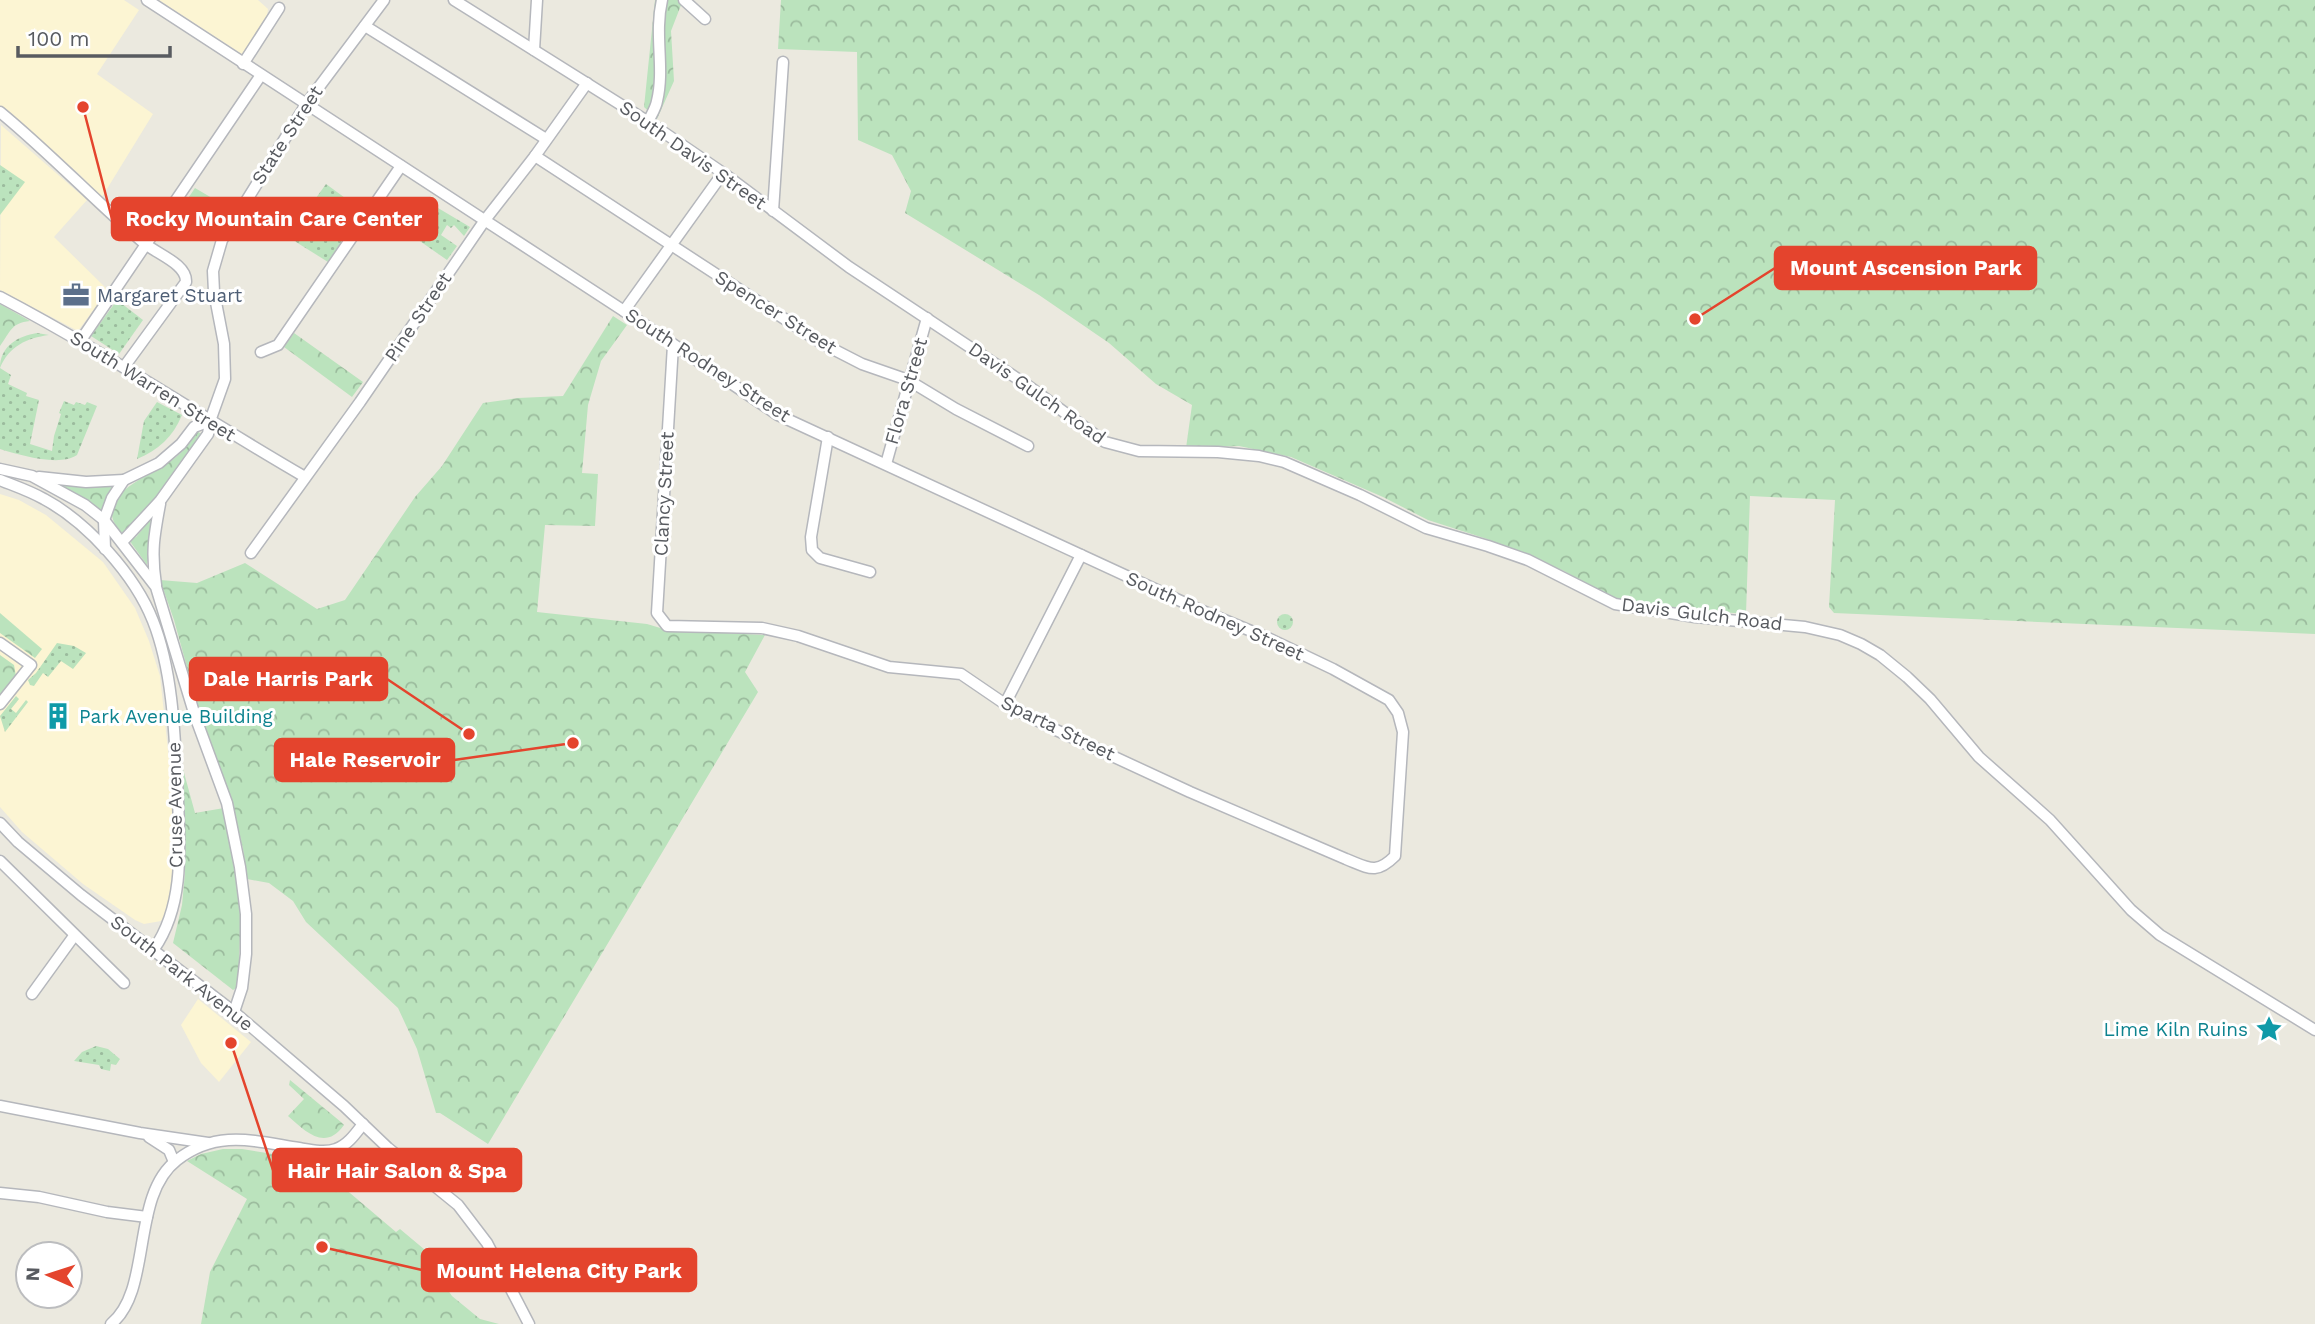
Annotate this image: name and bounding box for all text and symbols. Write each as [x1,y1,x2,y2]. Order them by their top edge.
scale bar [18,14,170,58]
text: 100 m [28,26,90,51]
street label: State Street [247,81,327,189]
street label: South Davis Street [615,96,771,214]
callout: Rocky Mountain Care Center [112,198,437,240]
text: Rocky Mountain Care Center [126,206,422,231]
callout: Mount Ascension Park [1775,247,2036,289]
text: Mount Ascension Park [1790,255,2023,280]
street label: Spencer Street [711,265,841,359]
street label: Pine Street [380,268,456,366]
office icon: Margaret Stuart [61,280,91,310]
place label: Margaret Stuart [97,284,242,307]
street label: South Rodney Street [621,303,795,427]
street label: South Warren Street [66,326,240,446]
street label: Flora Street [880,335,932,447]
street label: Davis Gulch Road [964,337,1110,449]
street label: Clancy Street [649,431,679,557]
street label: South Rodney Street [1122,566,1308,666]
street label: Davis Gulch Road [1620,593,1784,635]
callout: Dale Harris Park [190,658,387,700]
text: Dale Harris Park [203,666,374,691]
street label: Sparta Street [997,691,1119,766]
building icon: Park Avenue Building [43,701,73,731]
place label: Park Avenue Building [79,705,274,728]
callout: Hale Reservoir [275,739,454,781]
street label: Cruse Avenue [162,742,188,868]
text: Hale Reservoir [290,747,440,772]
street label: South Park Avenue [106,910,258,1036]
place icon: Lime Kiln Ruins [2254,1014,2284,1044]
place label: Lime Kiln Ruins [2103,1018,2248,1041]
callout: Hair Hair Salon & Spa [273,1149,521,1191]
text: Hair Hair Salon & Spa [287,1158,508,1183]
north arrow [14,1240,84,1310]
callout: Mount Helena City Park [422,1249,696,1291]
text: Mount Helena City Park [436,1258,683,1283]
text: N [21,1266,44,1282]

